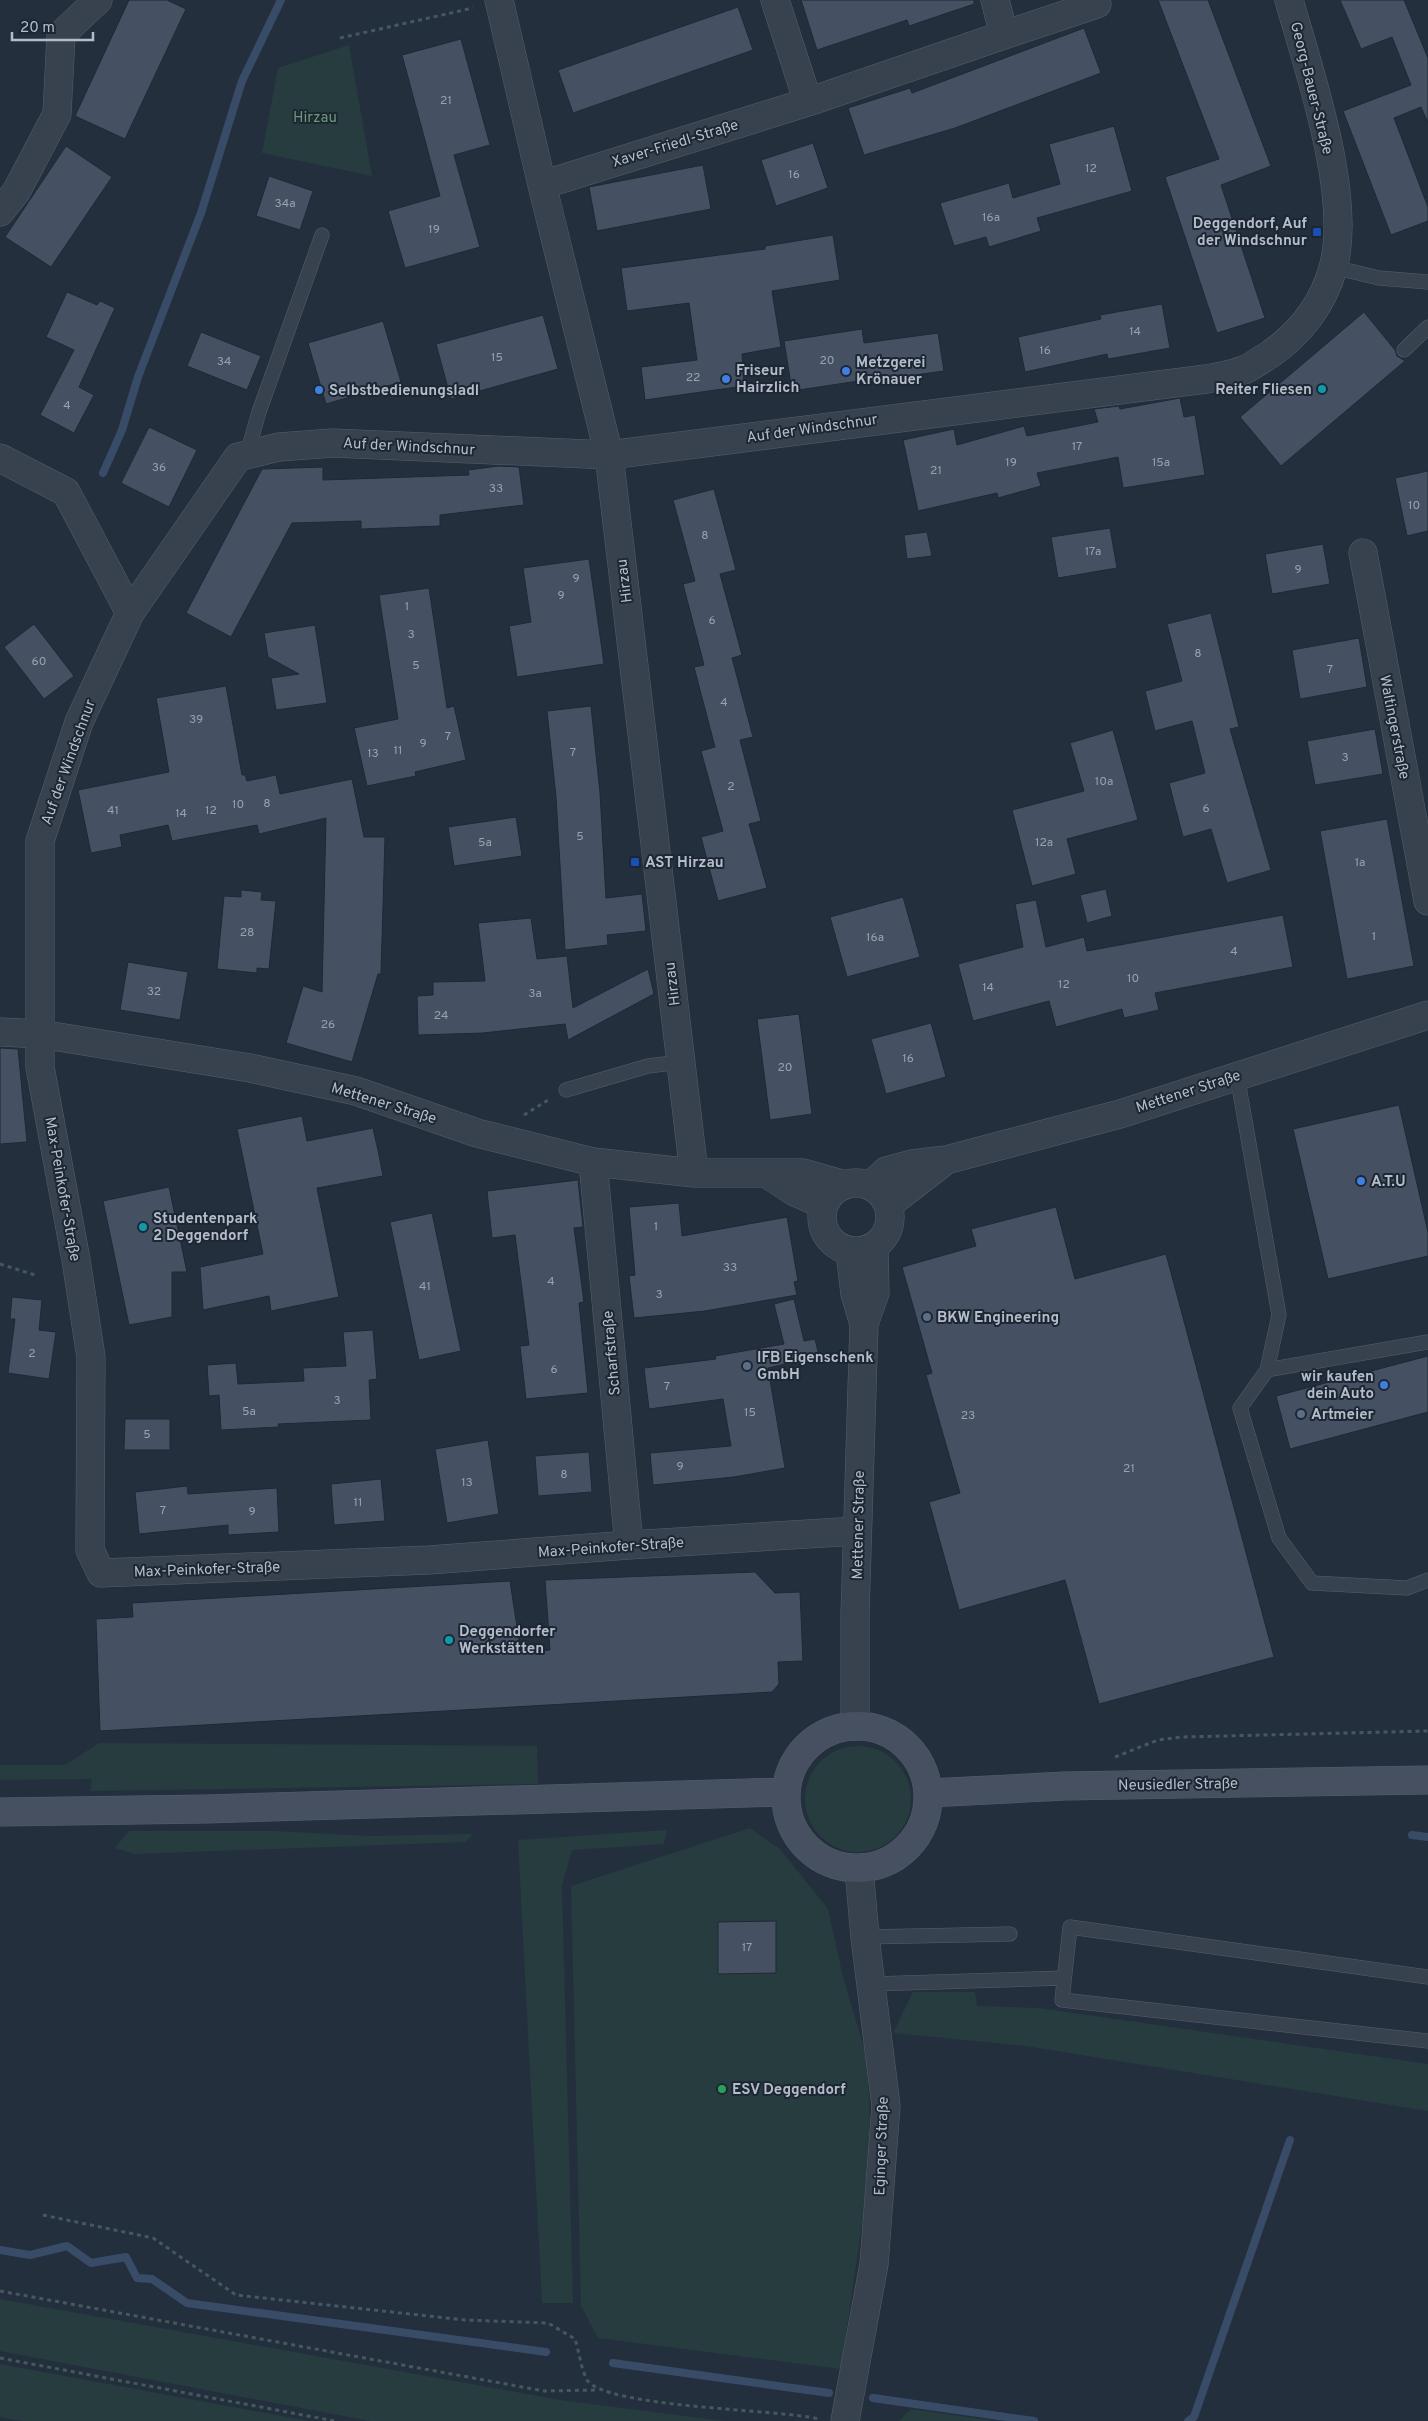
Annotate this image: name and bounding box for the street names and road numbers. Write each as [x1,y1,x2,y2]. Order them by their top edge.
street label: Georg-Bauer-Straße [1285,20,1336,157]
street label: Xaver-Friedl-Straße [610,116,741,173]
street label: Auf der Windschnur [745,411,879,448]
street label: Auf der Windschnur [342,435,476,460]
street label: Hirzau [613,558,638,604]
street label: Waltingerstraße [1374,673,1413,781]
street label: Auf der Windschnur [38,697,101,828]
street label: Hirzau [661,961,686,1007]
street label: Mettener Straße [1134,1067,1243,1118]
street label: Mettener Straße [329,1079,439,1129]
street label: Max-Peinkofer-Straße [39,1116,84,1263]
street label: Scharfstraße [599,1310,626,1396]
street label: Mettener Straße [849,1470,870,1580]
street label: Max-Peinkofer-Straße [537,1534,685,1563]
street label: Max-Peinkofer-Straße [134,1558,281,1583]
street label: Neusiedler Straße [1118,1775,1238,1796]
street label: Eginger Straße [871,2096,894,2196]

